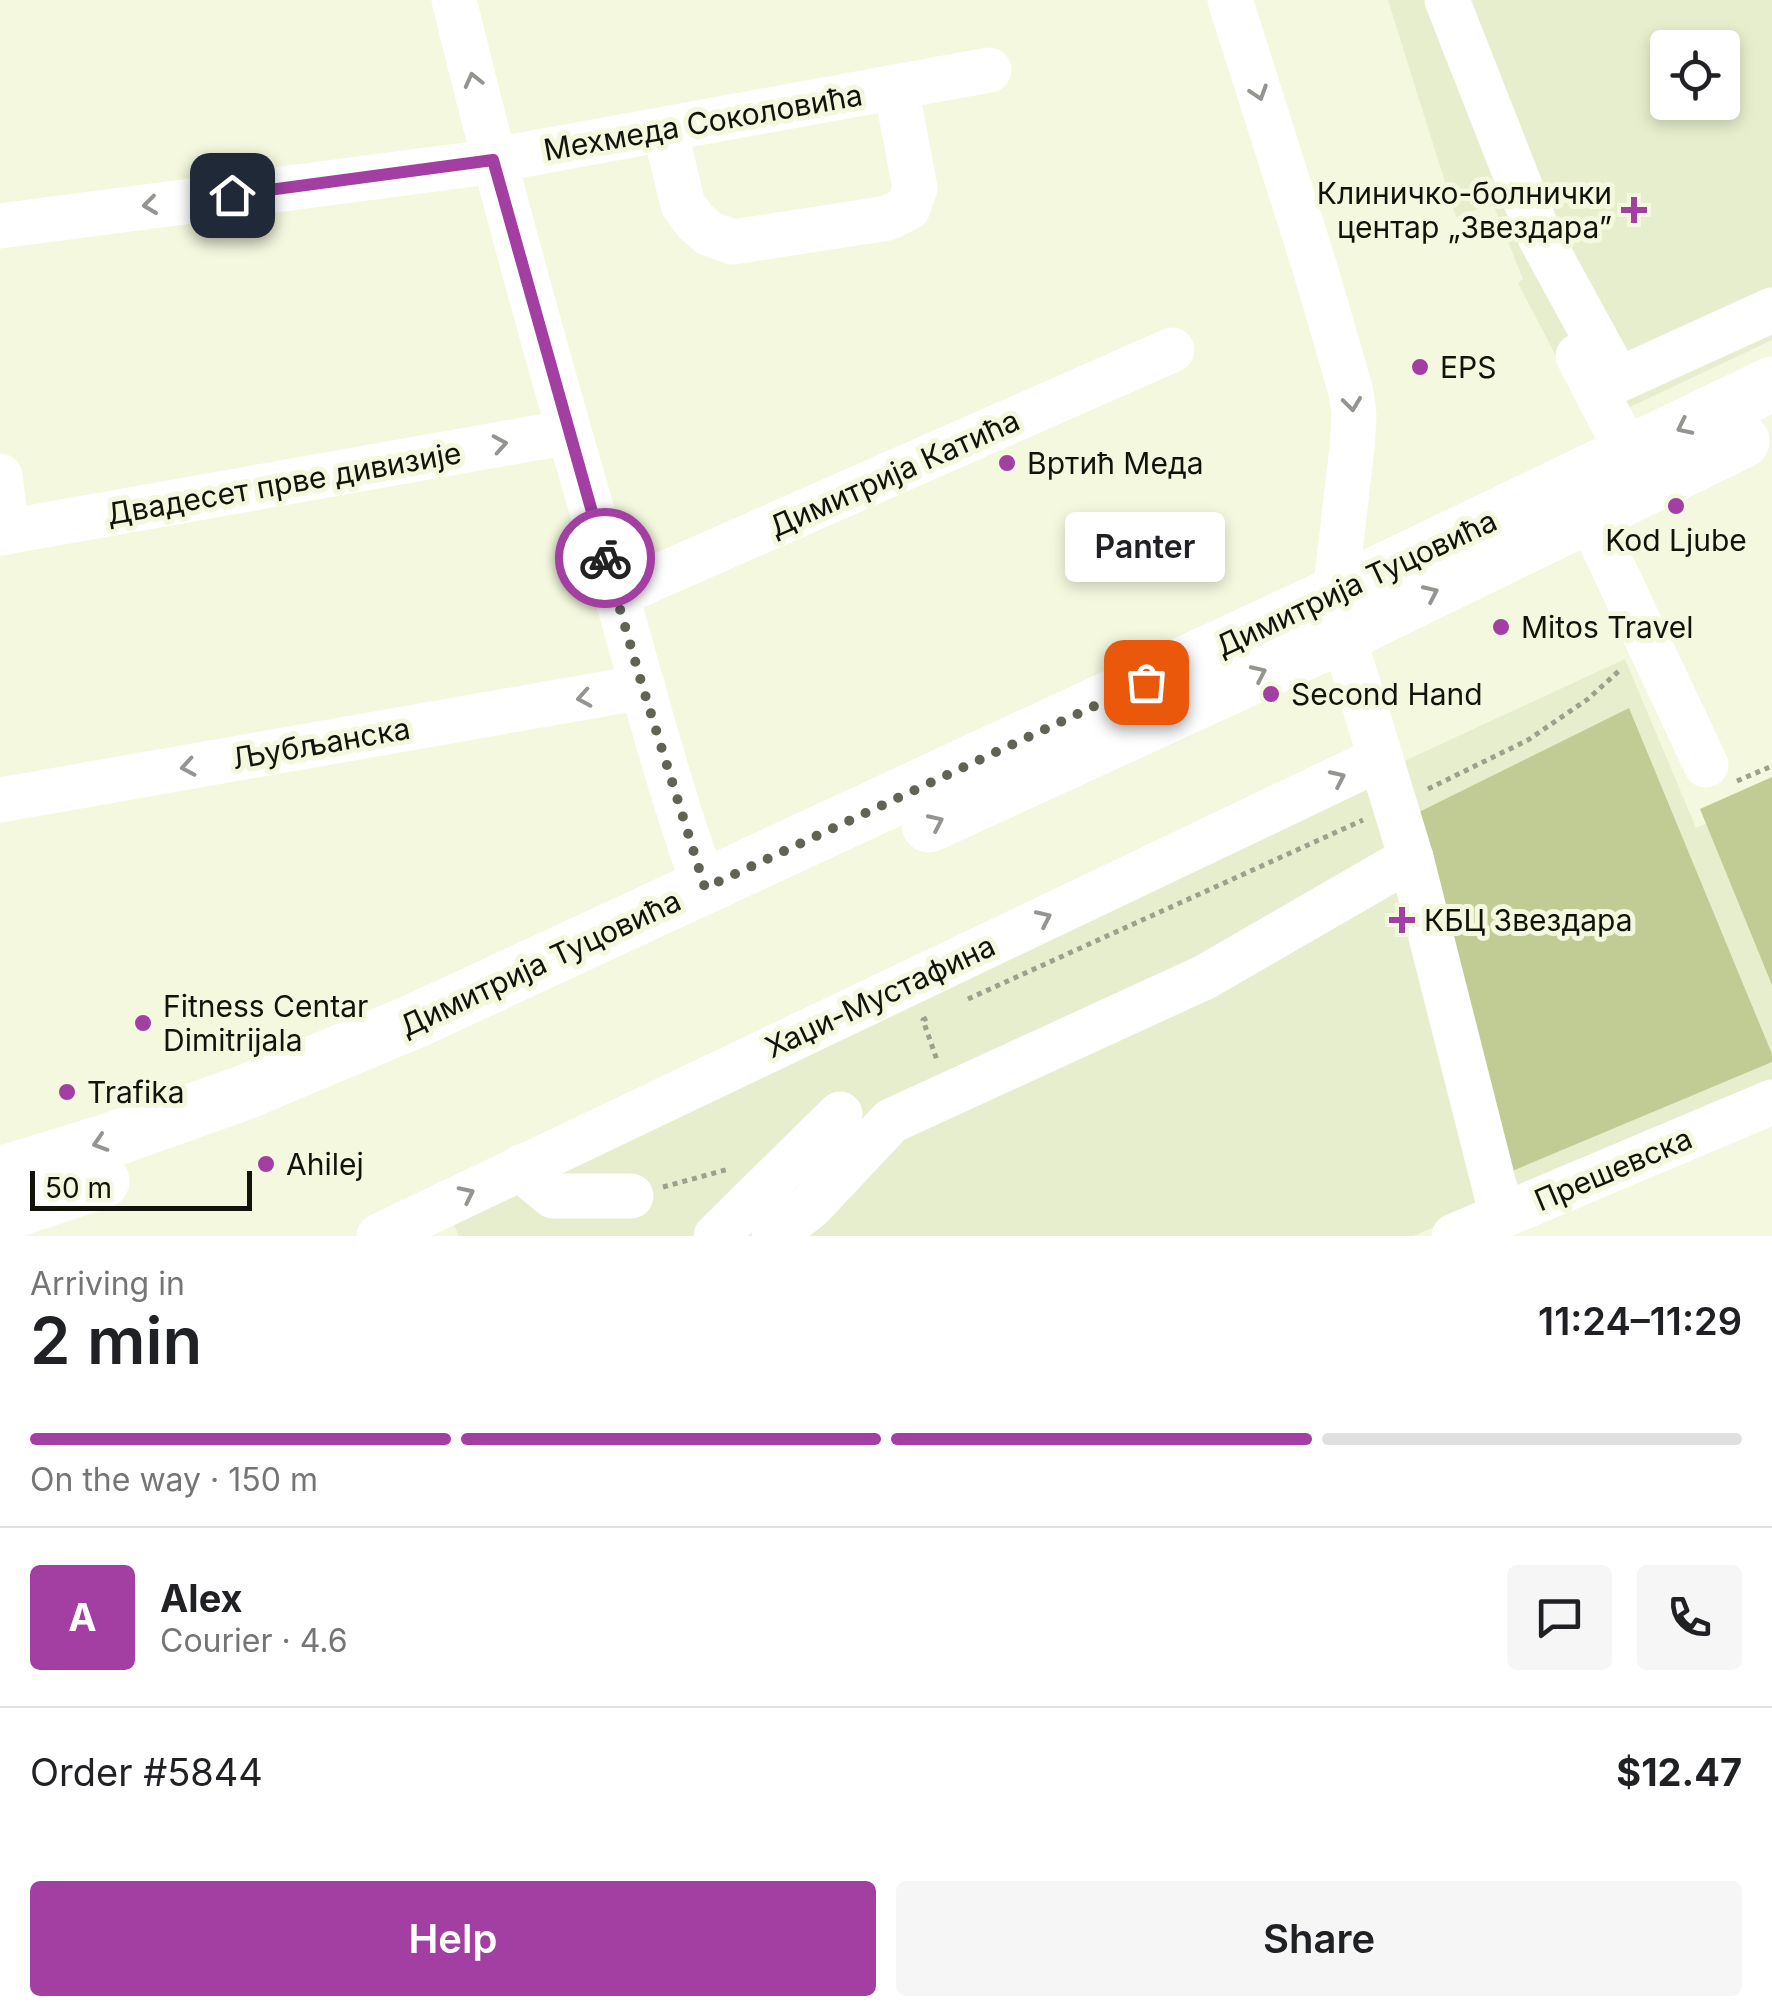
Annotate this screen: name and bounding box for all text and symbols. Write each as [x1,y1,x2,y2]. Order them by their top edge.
map controls [1650,30,1740,120]
button: locate [1650,30,1740,120]
one-way arrow [464,72,485,89]
street label: Мехмеда Соколовића [541,76,865,168]
one-way arrow [1247,84,1267,101]
pin [190,153,275,238]
icon: home [205,168,260,223]
place label: Клиничко-болнички центар „Звездара” [1317,175,1612,245]
one-way arrow [142,194,158,215]
marker: Клиничко-болнички центар „Звездара” [1621,197,1647,223]
place label: EPS [1440,349,1496,385]
marker: EPS [1409,356,1431,378]
one-way arrow [1341,396,1362,412]
street label: Димитрија Катића [763,402,1025,544]
one-way arrow [1676,414,1694,434]
street label: Двадесет прве дивизије [104,434,464,532]
one-way arrow [492,434,509,455]
place label: Вртић Меда [1027,445,1204,481]
marker: Вртић Меда [996,452,1018,474]
marker: Kod Ljube [1665,495,1687,517]
street label: Димитрија Туцовића [1210,502,1502,664]
courier [555,508,655,608]
callout: Panter [1066,512,1226,582]
place label: Kod Ljube [1605,522,1747,558]
text: Panter [1095,527,1195,566]
icon: bike [578,531,633,586]
one-way arrow [1421,586,1439,606]
place label: Mitos Travel [1521,609,1694,645]
marker: Mitos Travel [1490,616,1512,638]
pin [1104,640,1189,725]
icon: bag [1119,655,1174,710]
one-way arrow [1249,665,1267,685]
place label: Second Hand [1291,676,1483,712]
marker: Second Hand [1260,683,1282,705]
one-way arrow [576,687,593,708]
street label: Љубљанска [229,710,413,776]
one-way arrow [180,756,197,777]
one-way arrow [1327,771,1345,791]
one-way arrow [926,814,944,834]
street label: Димитрија Туцовића [394,882,686,1044]
place label: КБЦ Звездара [1424,902,1633,938]
marker: КБЦ Звездара [1389,907,1415,933]
one-way arrow [1034,910,1052,930]
street label: Хаџи-Мустафина [759,927,1001,1065]
place label: Fitness Centar Dimitrijala [163,988,368,1058]
marker: Fitness Centar Dimitrijala [132,1012,154,1034]
place label: Trafika [87,1074,185,1110]
marker: Trafika [56,1081,78,1103]
street label: Прешевска [1529,1120,1697,1218]
one-way arrow [92,1132,109,1152]
place label: Ahilej [286,1146,364,1182]
marker: Ahilej [255,1153,277,1175]
scale bar [30,1166,252,1210]
text: 50 m [45,1171,112,1205]
one-way arrow [456,1186,474,1206]
text: Arriving in [30,1264,185,1303]
text: 11:24–11:29 [1538,1298,1742,1344]
text: 2 min [30,1301,202,1380]
text: On the way · 150 m [30,1460,318,1499]
button: chat [1507,1565,1612,1670]
button: phone [1637,1565,1742,1670]
text: Alex [160,1575,243,1621]
text: A [68,1594,97,1640]
text: Courier · 4.6 [160,1621,348,1660]
text: Order #5844 [30,1749,263,1795]
text: $12.47 [1616,1749,1742,1795]
button: Help [30,1881,876,1996]
button: Share [896,1881,1742,1996]

